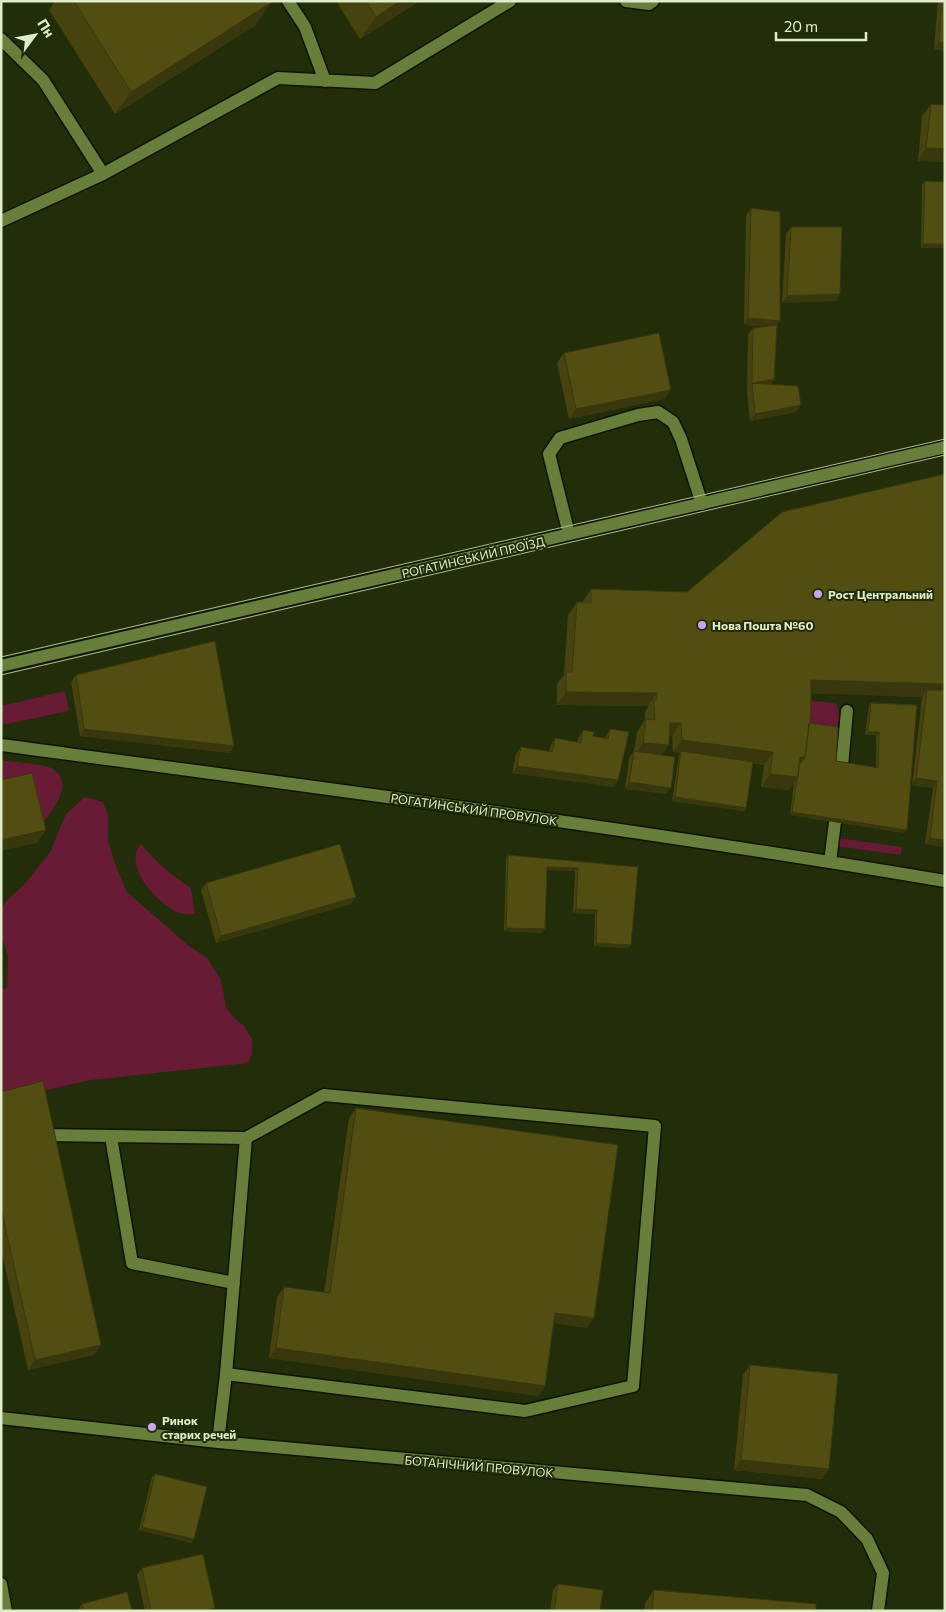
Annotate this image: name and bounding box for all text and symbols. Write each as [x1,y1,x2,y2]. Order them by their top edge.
north arrow [10,10,60,60]
scale bar [776,10,866,42]
text: Пн [34,15,59,40]
text: 20 m [784,17,818,35]
street label: РОГАТИНСЬКИЙ ПРОЇЗД [400,534,546,580]
place label: Рост Центральний [828,587,933,601]
marker: Рост Центральний [812,588,824,600]
place label: Нова Пошта №60 [712,618,813,632]
marker: Нова Пошта №60 [696,619,708,631]
street label: РОГАТИНСЬКИЙ ПРОВУЛОК [390,790,558,828]
place label: Ринок старих речей [162,1413,236,1441]
marker: Ринок старих речей [146,1421,158,1433]
street label: БОТАНІЧНИЙ ПРОВУЛОК [404,1453,554,1479]

